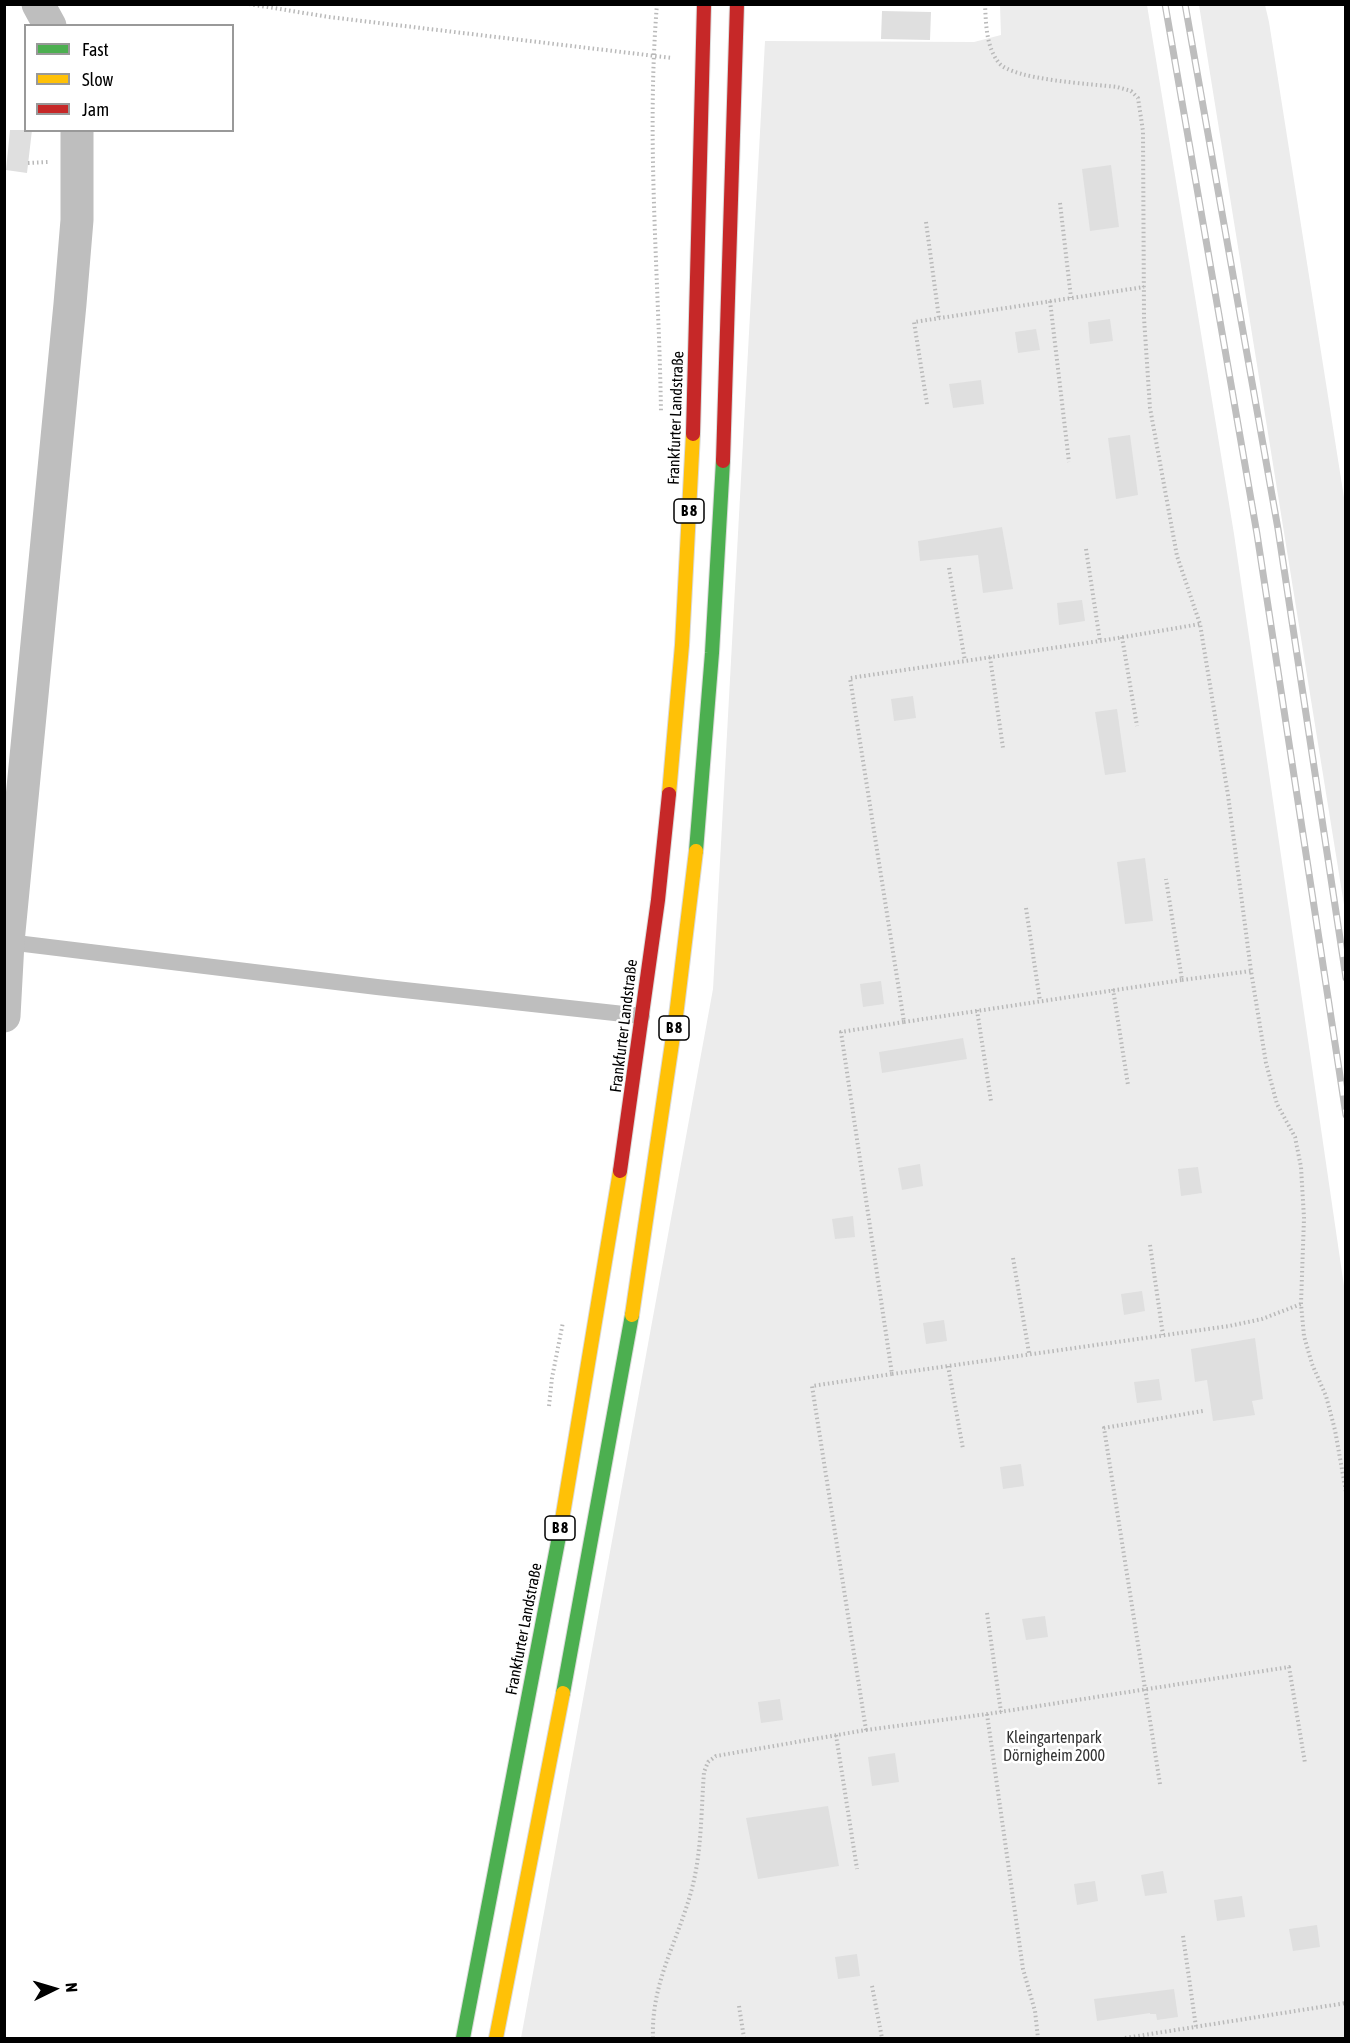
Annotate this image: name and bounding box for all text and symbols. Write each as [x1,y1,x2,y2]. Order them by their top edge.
legend [24,24,234,132]
text: Fast [82,39,109,60]
text: Slow [82,69,113,90]
text: Jam [82,99,109,120]
street label: Frankfurter Landstraße [664,351,688,485]
road number: B 8 [674,499,704,523]
street label: Frankfurter Landstraße [606,958,642,1094]
road number: B 8 [659,1016,689,1040]
road number: B 8 [545,1516,575,1540]
street label: Frankfurter Landstraße [502,1561,546,1697]
park label: Kleingartenpark Dörnigheim 2000 [1003,1728,1105,1766]
north arrow [24,1959,84,2019]
text: N [63,1982,81,1993]

